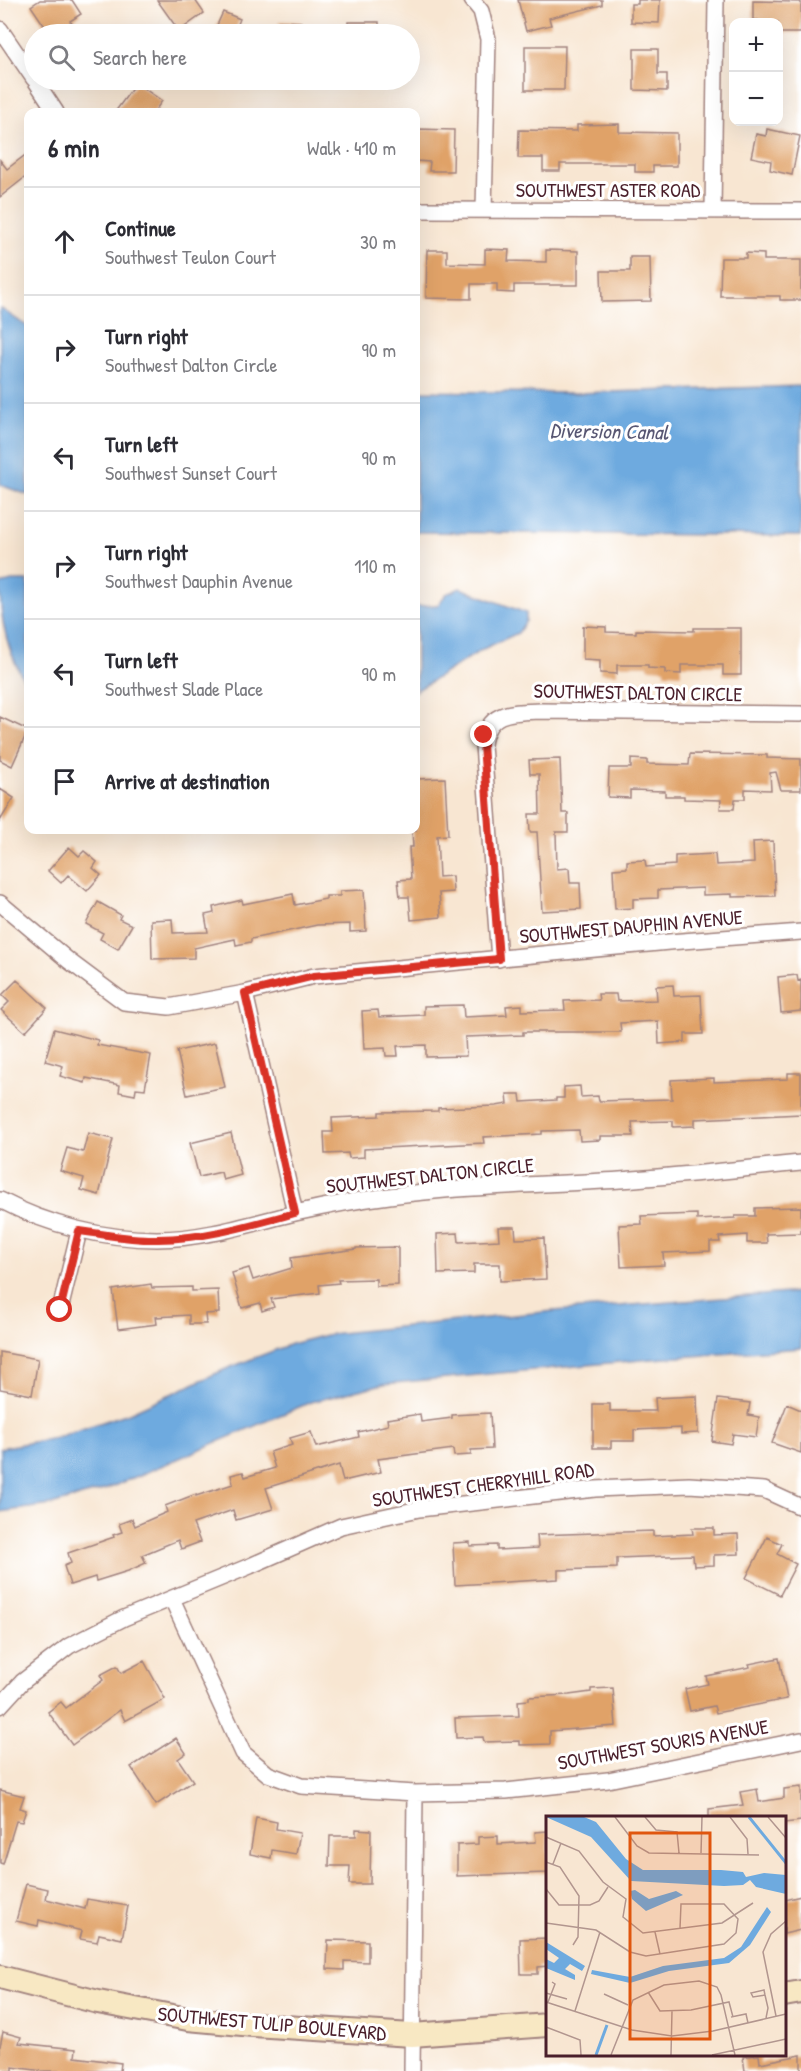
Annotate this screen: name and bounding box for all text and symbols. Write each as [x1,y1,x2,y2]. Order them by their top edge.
map controls [729,18,783,126]
button: + [729,18,783,72]
search box [24,24,420,90]
icon: search [45,41,78,74]
text: Search here [93,42,187,72]
button: − [729,72,783,126]
text: 6 min [48,130,100,165]
text: Walk · 410 m [307,134,396,161]
street label: SOUTHWEST ASTER ROAD [516,176,701,203]
text: Continue [105,213,176,243]
icon: ahead [48,225,81,258]
text: 30 m [360,228,396,255]
text: Southwest Teulon Court [105,243,276,270]
text: Turn right [105,321,188,351]
icon: right [48,333,81,366]
text: 90 m [362,336,396,363]
text: Southwest Dalton Circle [105,351,277,378]
water label: Diversion Canal [550,415,670,447]
text: Turn left [105,429,178,459]
icon: left [48,441,81,474]
text: 90 m [362,444,396,471]
text: Southwest Sunset Court [105,459,277,486]
text: Turn right [105,537,188,567]
icon: right [48,549,81,582]
text: 110 m [354,552,396,579]
text: Southwest Dauphin Avenue [105,567,293,594]
text: Turn left [105,645,178,675]
icon: left [48,657,81,690]
text: 90 m [362,660,396,687]
text: Southwest Slade Place [105,675,263,702]
street label: SOUTHWEST DALTON CIRCLE [533,677,743,707]
route end [470,721,496,747]
icon: arrive [48,765,81,798]
text: Arrive at destination [105,766,270,796]
street label: SOUTHWEST DAUPHIN AVENUE [518,903,744,949]
street label: SOUTHWEST DALTON CIRCLE [325,1151,535,1199]
route start [46,1296,72,1322]
street label: SOUTHWEST CHERRYHILL ROAD [370,1455,596,1513]
street label: SOUTHWEST SOURIS AVENUE [556,1712,771,1776]
inset map [546,1816,786,2056]
street label: SOUTHWEST TULIP BOULEVARD [157,2000,388,2046]

